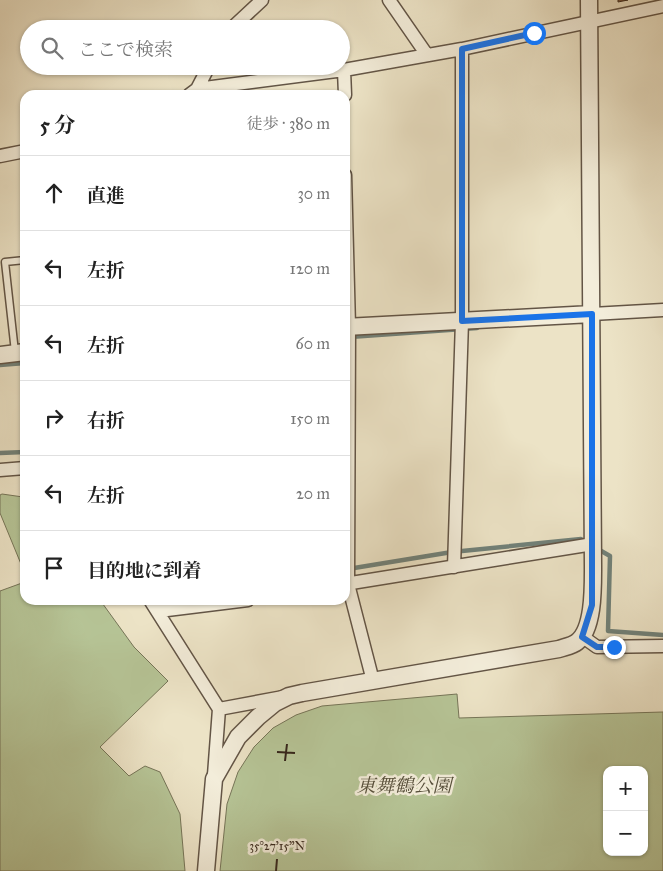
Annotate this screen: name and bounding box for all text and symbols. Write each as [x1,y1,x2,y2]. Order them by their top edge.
search box [20,20,350,75]
route start [523,22,546,45]
icon: search [38,34,66,62]
text: ここで検索 [78,38,173,61]
text: 5 分 [40,112,75,138]
text: 徒歩 · 380 m [247,114,330,133]
icon: ahead [40,179,68,207]
text: 直進 [87,184,125,207]
text: 30 m [297,184,330,203]
icon: left [40,254,68,282]
text: 左折 [87,259,125,282]
text: 120 m [290,259,330,278]
icon: left [40,329,68,357]
text: 左折 [87,334,125,357]
text: 60 m [296,334,330,353]
icon: right [40,404,68,432]
text: 右折 [87,409,125,432]
text: 150 m [290,409,330,428]
icon: left [40,479,68,507]
text: 左折 [87,484,125,507]
text: 20 m [296,484,330,503]
icon: arrive [40,554,68,582]
text: 目的地に到着 [87,559,201,582]
route end [603,636,626,659]
map controls [603,766,648,856]
button: + [603,766,648,811]
park label: 東舞鶴公園 [356,774,454,797]
button: − [603,811,648,856]
text: 35°27'15"N [249,839,305,853]

